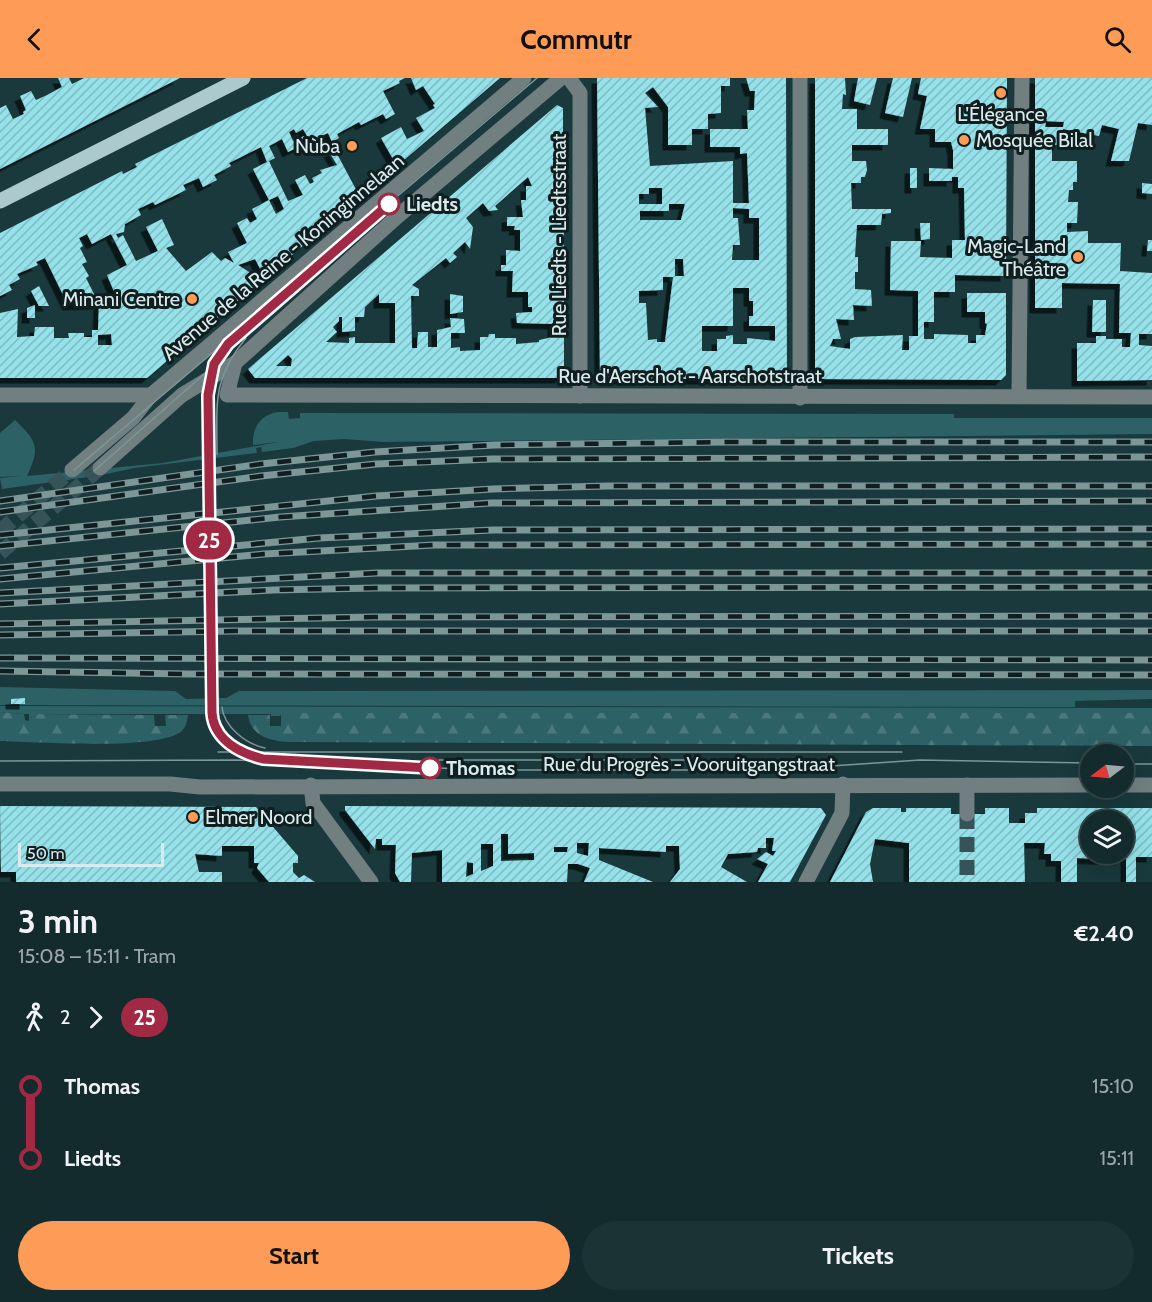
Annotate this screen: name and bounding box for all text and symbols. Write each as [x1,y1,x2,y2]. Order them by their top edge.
icon: back [18,23,51,56]
text: Commutr [520,23,632,56]
icon: search [1101,23,1134,56]
marker: L'Élégance [994,86,1008,100]
place label: L'Élégance [957,102,1045,126]
place label: Mosquée Bilal [976,128,1093,152]
street label: Rue Liedts - Liedtsstraat [547,133,571,336]
marker: Mosquée Bilal [957,133,971,147]
place label: Nùba [295,134,340,158]
marker: Nùba [345,139,359,153]
street label: Avenue de la Reine - Koninginnelaan [157,149,409,365]
place label: Liedts [406,192,458,216]
marker: Liedts [378,193,400,215]
place label: Magic-Land Théâtre [967,234,1066,281]
marker: Magic-Land Théâtre [1071,250,1085,264]
place label: Minani Centre [63,287,180,311]
marker: Minani Centre [185,292,199,306]
street label: Rue d'Aerschot - Aarschotstraat [558,364,822,388]
line badge: 25 [182,520,236,560]
text: 25 [198,528,220,553]
north arrow [1080,744,1134,798]
map controls [1080,744,1134,864]
street label: Rue du Progrès - Vooruitgangstraat [543,752,835,776]
place label: Thomas [446,756,515,780]
marker: Thomas [419,757,441,779]
place label: Elmer Noord [205,805,312,829]
marker: Elmer Noord [186,810,200,824]
button: layers [1080,810,1134,864]
scale bar [18,840,164,868]
text: 50 m [27,844,64,863]
text: 3 min [18,901,98,941]
text: €2.40 [1074,920,1134,947]
text: 15:08 – 15:11 · Tram [18,944,176,968]
icon: walk [18,1001,51,1034]
icon: forward [79,1001,112,1034]
text: 2 [60,1005,70,1029]
text: 25 [133,1005,156,1030]
text: Thomas [64,1073,140,1100]
text: 15:10 [1092,1074,1134,1098]
text: Liedts [64,1145,121,1172]
text: 15:11 [1099,1146,1134,1170]
button: Start [18,1221,570,1290]
button: Tickets [582,1221,1134,1290]

